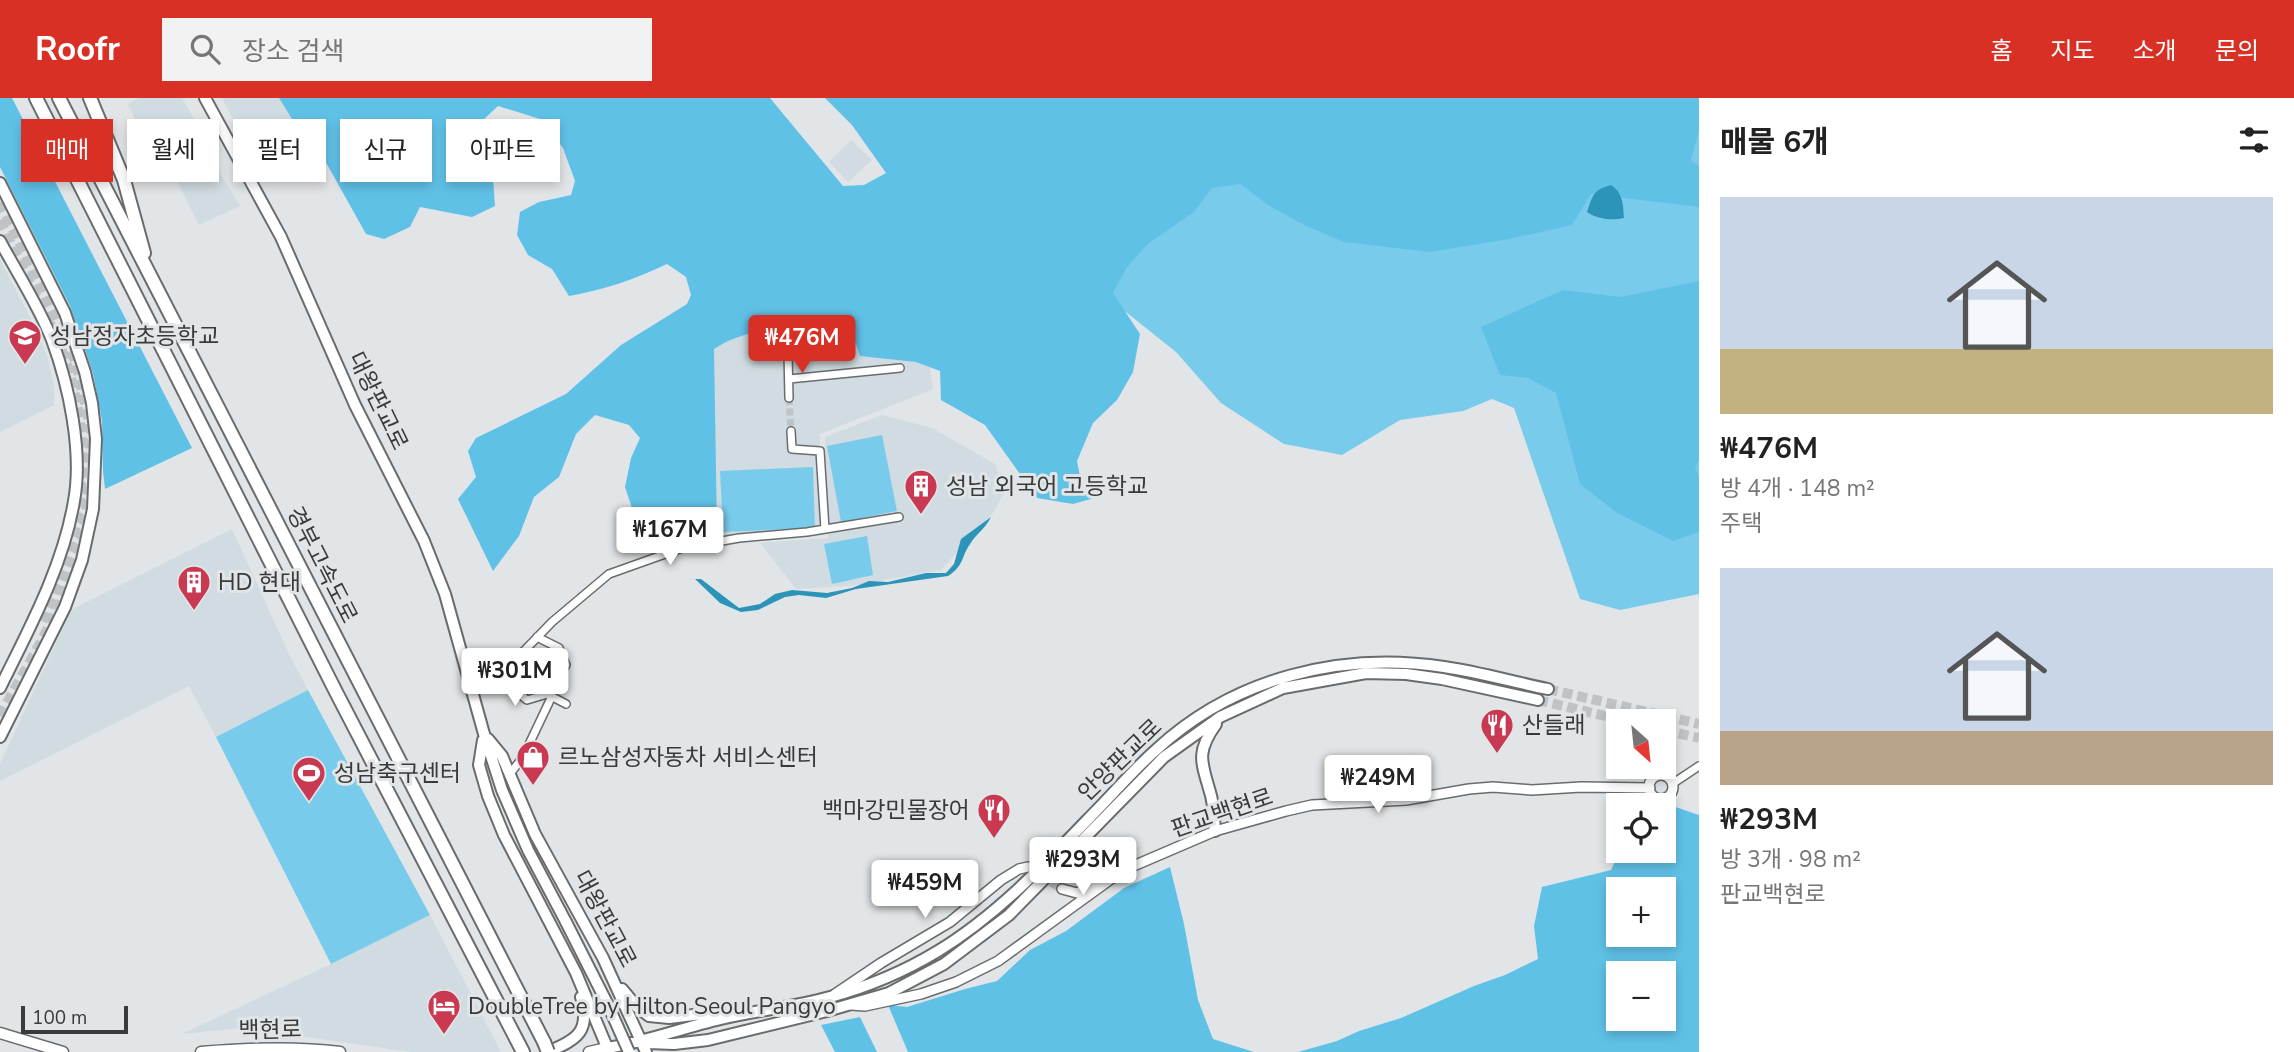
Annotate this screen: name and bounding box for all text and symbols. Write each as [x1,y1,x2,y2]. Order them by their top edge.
search box [162,18,652,81]
text: Roofr [35,27,120,72]
icon: search [186,30,224,68]
text: 장소 검색 [242,34,344,69]
text: 홈 [1990,35,2012,67]
text: 지도 [2050,35,2095,67]
text: 소개 [2133,35,2177,67]
text: 문의 [2215,35,2259,67]
chip: 매매 [21,119,113,182]
chip: 월세 [127,119,219,182]
chip: 필터 [233,119,326,182]
chip: 신규 [340,119,432,182]
chip: 아파트 [446,119,560,182]
icon: filters [2235,121,2273,159]
text: 매물 6개 [1720,122,1829,163]
icon: home [1934,242,2060,368]
pin: ₩476M [753,316,851,375]
school or university icon: 성남정자초등학교 [6,317,44,366]
place label: 성남정자초등학교 [50,321,219,352]
text: ₩476M [764,322,840,353]
street label: 대왕판교로 [341,347,415,455]
text: ₩476M [1720,428,1818,469]
building icon: 성남 외국어 고등학교 [902,467,940,516]
place label: 성남 외국어 고등학교 [946,471,1148,502]
text: 방 4개 · 148 m² [1720,473,1875,504]
street label: 경부고속도로 [279,501,365,629]
pin: ₩167M [621,508,719,567]
text: 주택 [1720,508,1762,539]
text: ₩167M [632,514,708,545]
building icon: HD 현대 [175,563,213,612]
place label: HD 현대 [218,567,301,598]
icon: home [1934,613,2060,739]
pin: ₩301M [466,648,564,708]
text: ₩301M [477,655,553,686]
restaurant icon: 산들래 [1478,706,1516,755]
north arrow [1606,709,1676,779]
map controls [1606,709,1676,1031]
place label: 산들래 [1522,710,1585,741]
street label: 안양판교로 [1071,712,1169,808]
shop icon: 르노삼성자동차 서비스센터 [514,738,552,787]
place label: 르노삼성자동차 서비스센터 [558,742,818,773]
sports icon: 성남축구센터 [290,754,328,803]
pin: ₩249M [1329,756,1427,815]
place label: 성남축구센터 [334,758,461,789]
text: ₩249M [1340,762,1416,793]
street label: 판교백현로 [1167,781,1277,845]
restaurant icon: 백마강민물장어 [975,791,1013,840]
button: locate [1606,793,1676,863]
place label: 백마강민물장어 [822,795,970,826]
text: ₩293M [1720,799,1818,840]
pin: ₩293M [1034,838,1132,897]
text: ₩293M [1045,844,1121,875]
text: 방 3개 · 98 m² [1720,844,1861,875]
pin: ₩459M [876,860,974,920]
street label: 대왕판교로 [566,865,644,973]
text: ₩459M [887,867,963,898]
button: + [1606,877,1676,947]
text: 판교백현로 [1720,879,1826,910]
button: − [1606,961,1676,1031]
hotel icon: DoubleTree by Hilton Seoul Pangyo [425,987,463,1036]
place label: DoubleTree by Hilton Seoul Pangyo [468,991,836,1022]
scale bar [21,1003,128,1035]
text: 100 m [32,1005,87,1031]
street label: 백현로 [238,1014,302,1046]

